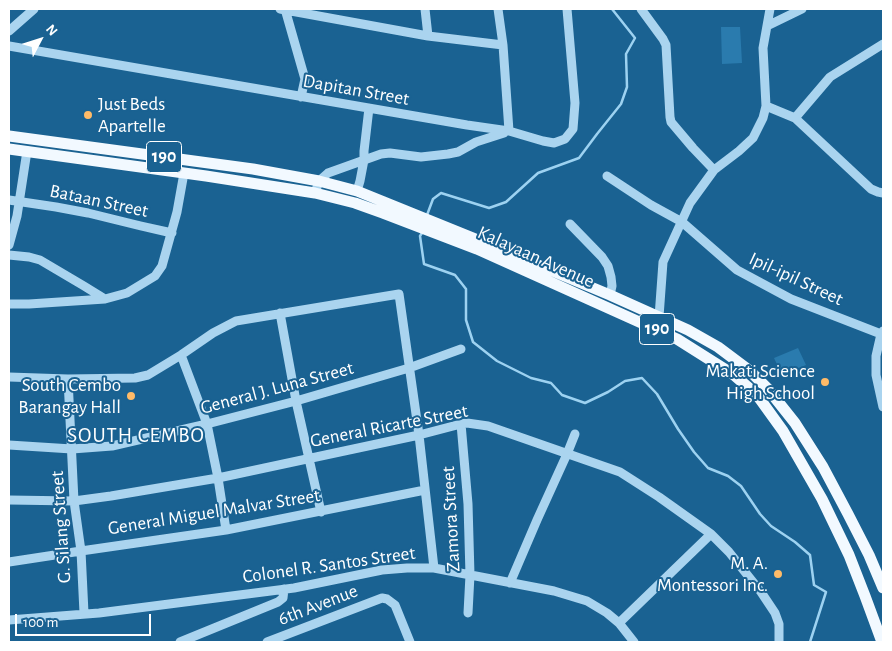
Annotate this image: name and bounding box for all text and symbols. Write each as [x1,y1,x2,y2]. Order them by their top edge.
north arrow [15,15,65,65]
text: N [43,22,60,39]
street label: Dapitan Street [301,69,411,111]
place label: Just Beds Apartelle [98,93,166,137]
marker: Just Beds Apartelle [82,109,94,121]
road number: 190 [146,142,182,172]
street label: Bataan Street [48,179,150,223]
street label: Kalayaan Avenue [474,221,598,293]
street label: Ipil-ipil Street [745,247,847,311]
road number: 190 [640,314,674,344]
street label: General J. Luna Street [198,357,356,419]
place label: Makati Science High School [705,360,815,404]
place label: South Cembo Barangay Hall [18,374,121,418]
marker: Makati Science High School [819,376,831,388]
marker: South Cembo Barangay Hall [125,390,137,402]
street label: General Ricarte Street [308,400,470,452]
district label: SOUTH CEMBO [66,423,206,449]
street label: Zamora Street [437,466,465,572]
street label: G. Silang Street [46,470,76,584]
street label: General Miguel Malvar Street [106,484,322,540]
street label: Colonel R. Santos Street [241,542,417,588]
place label: M. A. Montessori Inc. [657,552,768,596]
marker: M. A. Montessori Inc. [772,568,784,580]
street label: 6th Avenue [275,579,361,631]
scale bar [18,604,154,636]
text: 100 m [23,615,58,630]

